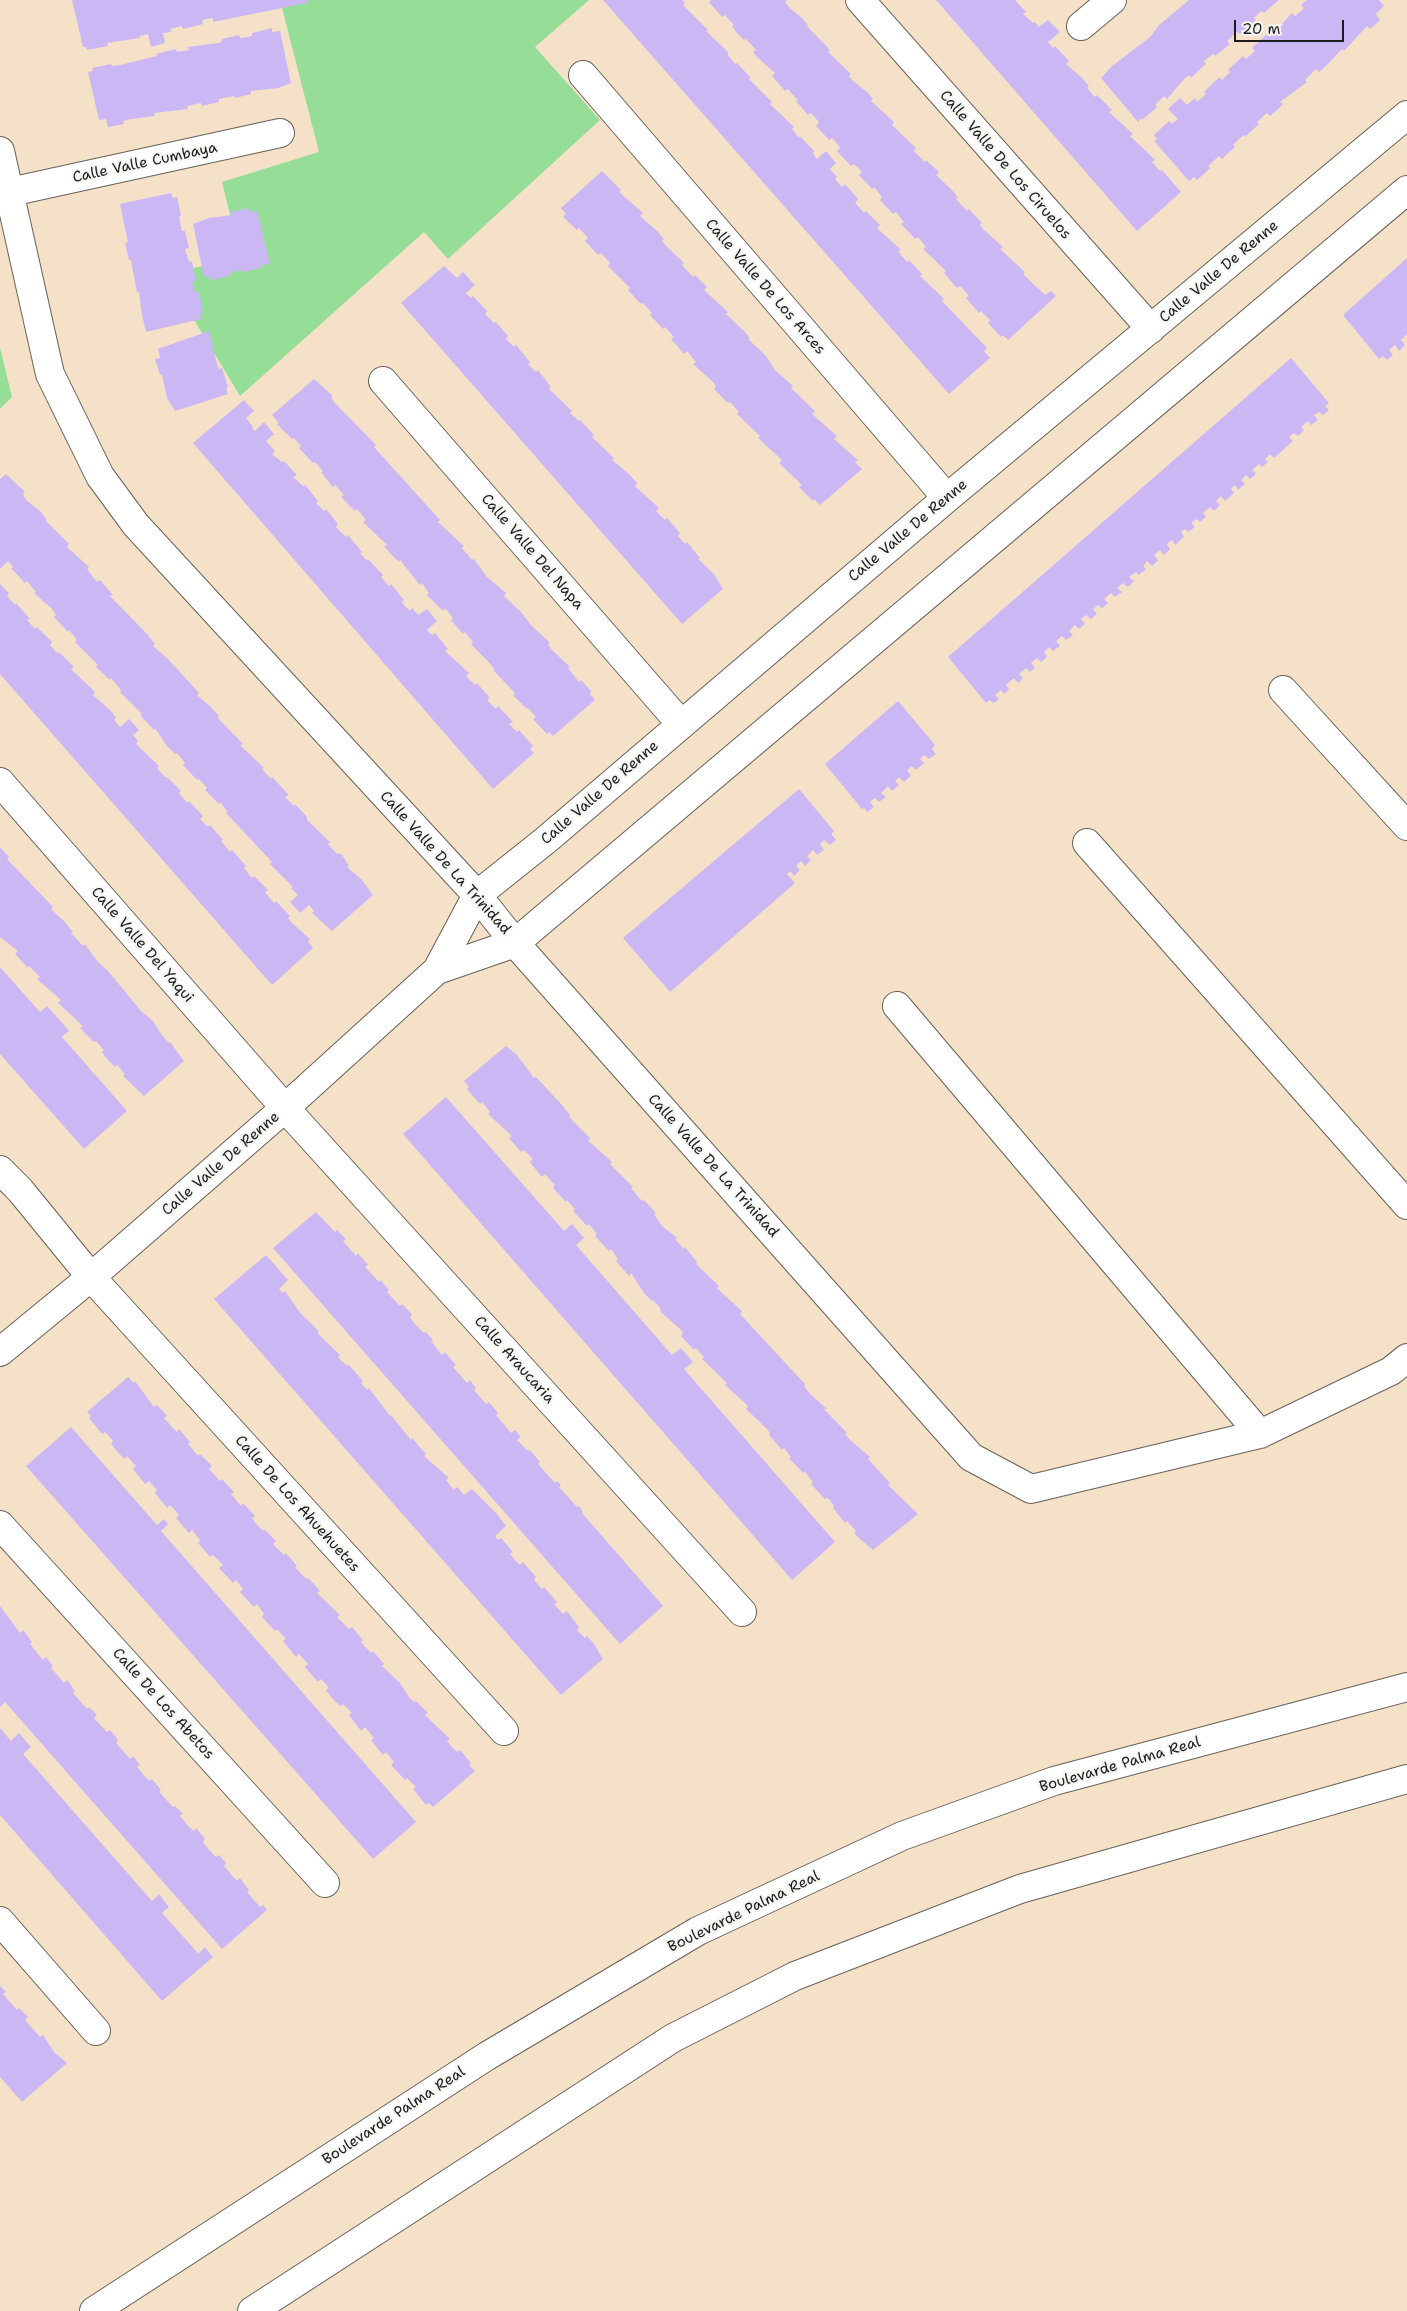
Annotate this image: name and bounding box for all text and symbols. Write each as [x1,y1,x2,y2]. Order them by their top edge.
scale bar [1237,10,1347,42]
text: 20 m [1242,19,1281,39]
street label: Calle Valle De Los Ciruelos [935,87,1075,243]
street label: Calle Valle Cumbaya [71,139,219,187]
street label: Calle Valle De Los Arces [701,215,829,359]
street label: Calle Valle De Renne [1156,217,1282,327]
street label: Calle Valle De Renne [845,476,971,586]
street label: Calle Valle Del Napa [477,490,587,614]
street label: Calle Valle De Renne [538,737,662,849]
street label: Calle Valle De La Trinidad [376,788,514,938]
street label: Calle Valle Del Yaqui [87,884,197,1006]
street label: Calle Valle De La Trinidad [644,1091,782,1241]
street label: Calle Valle De Renne [159,1108,283,1220]
street label: Calle Araucaria [470,1313,558,1407]
street label: Calle De Los Ahuehuetes [231,1432,363,1576]
street label: Calle De Los Abetos [108,1645,218,1763]
street label: Boulevarde Palma Real [1037,1733,1203,1797]
street label: Boulevarde Palma Real [665,1867,823,1957]
street label: Boulevarde Palma Real [319,2063,469,2169]

